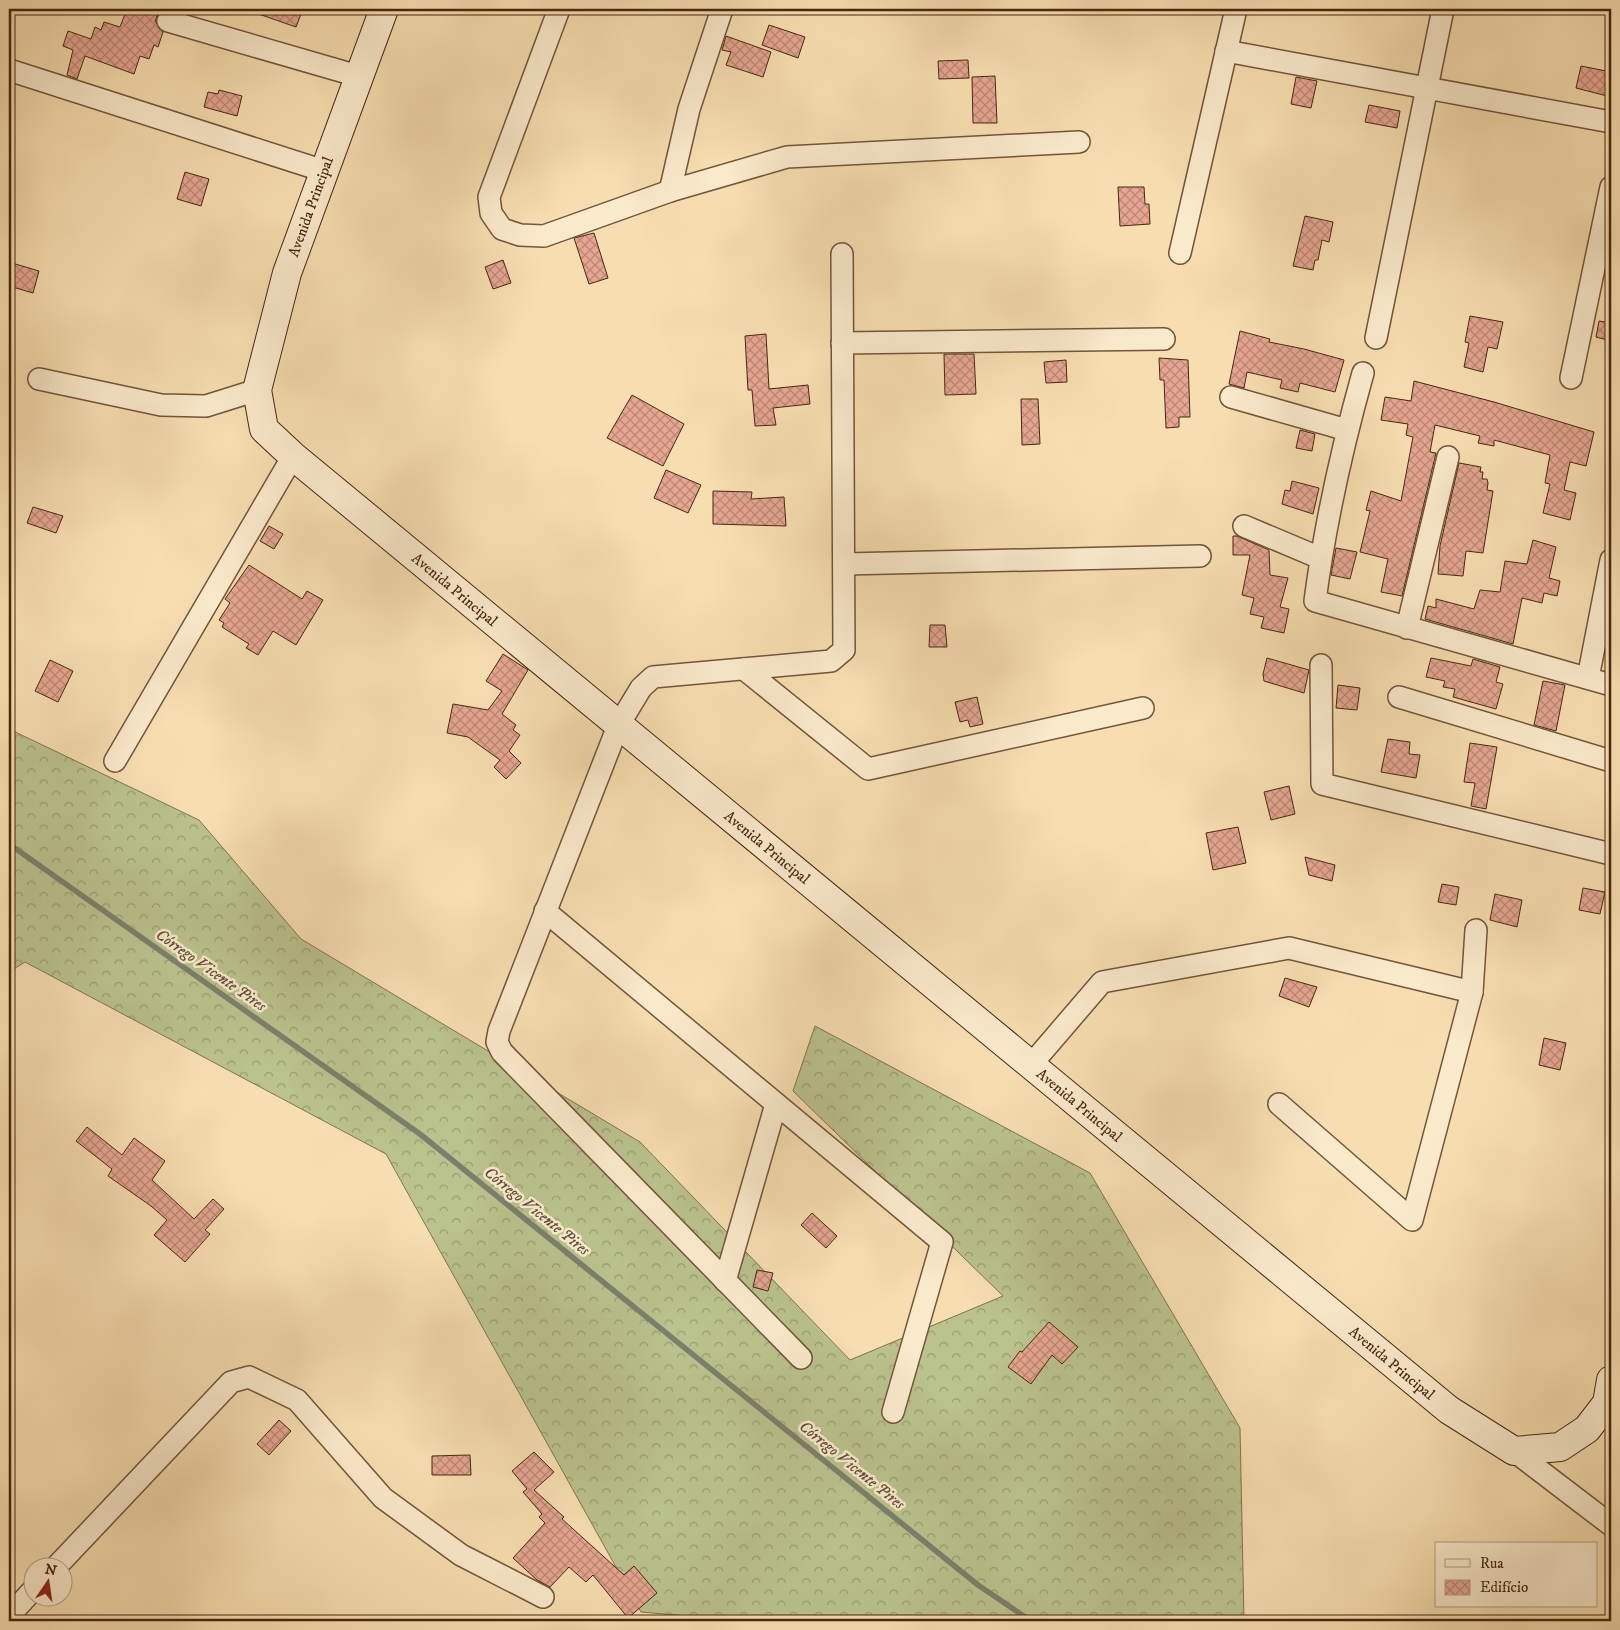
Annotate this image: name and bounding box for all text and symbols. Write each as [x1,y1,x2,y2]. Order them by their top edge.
street label: Avenida Principal [284,154,338,260]
street label: Avenida Principal [408,549,502,631]
street label: Avenida Principal [720,806,814,889]
water label: Córrego Vicente Pires [152,924,271,1016]
street label: Avenida Principal [1033,1064,1127,1146]
water label: Córrego Vicente Pires [480,1162,595,1260]
street label: Avenida Principal [1345,1322,1439,1404]
water label: Córrego Vicente Pires [795,1416,910,1514]
legend [1435,1542,1598,1608]
text: Rua [1480,1554,1504,1573]
north arrow [22,1558,72,1608]
text: N [43,1560,59,1580]
text: Edifício [1480,1578,1528,1597]

